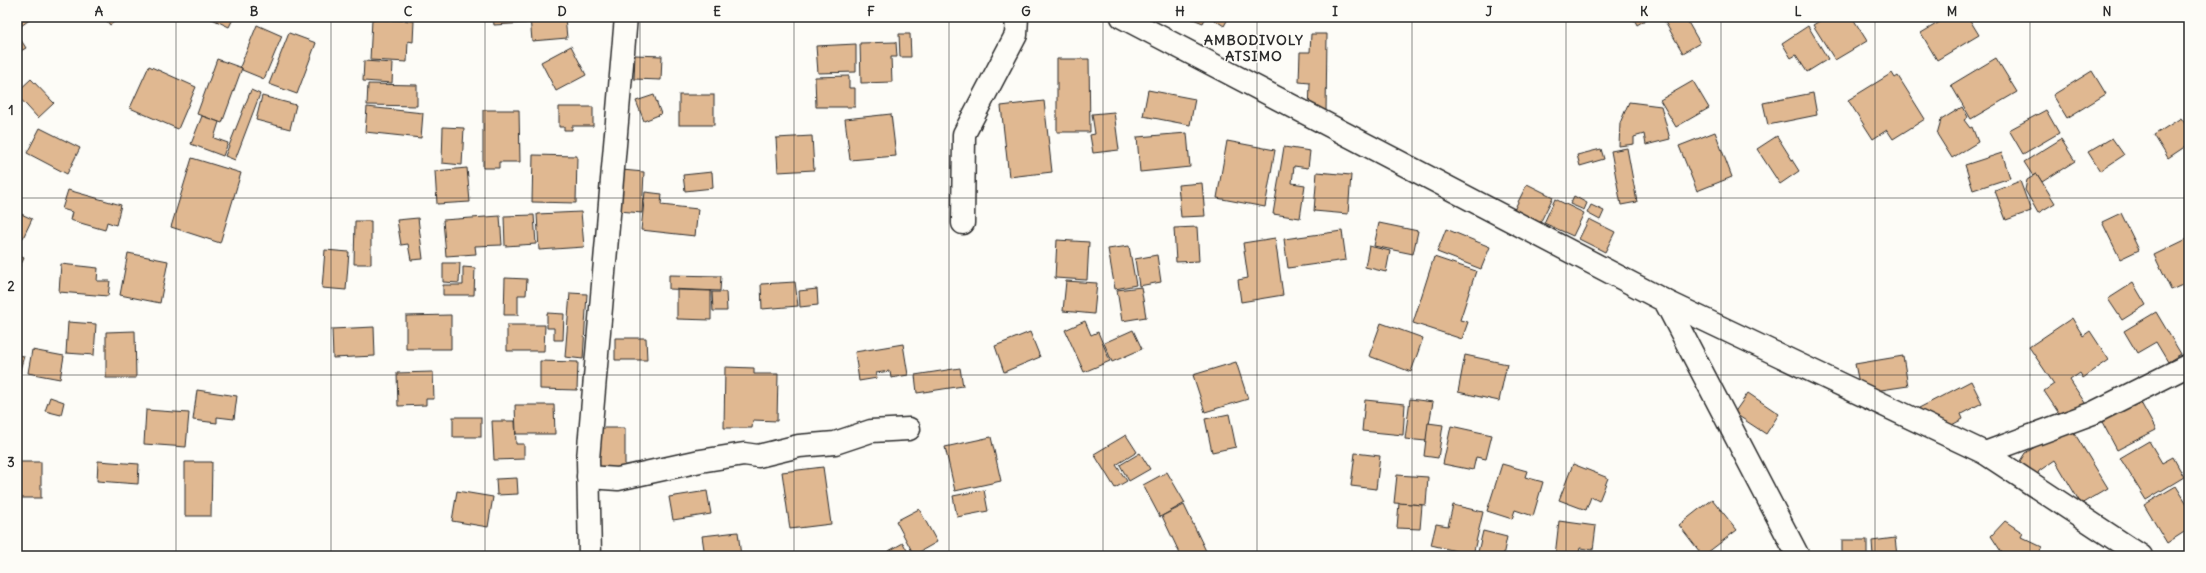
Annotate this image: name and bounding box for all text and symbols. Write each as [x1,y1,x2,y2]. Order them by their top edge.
text: A [95,3,104,20]
text: B [250,3,259,20]
text: C [404,3,413,20]
text: D [557,3,567,20]
text: E [713,3,721,20]
text: F [867,3,875,20]
text: G [1021,3,1031,20]
text: H [1175,3,1185,20]
text: I [1332,3,1338,20]
text: J [1486,3,1493,20]
text: K [1640,3,1649,20]
text: L [1794,3,1802,20]
text: M [1947,3,1957,20]
text: N [2103,3,2111,20]
district label: AMBODIVOLY ATSIMO [1204,31,1304,65]
text: 1 [8,102,14,119]
text: 2 [7,278,15,295]
text: 3 [7,454,15,471]

